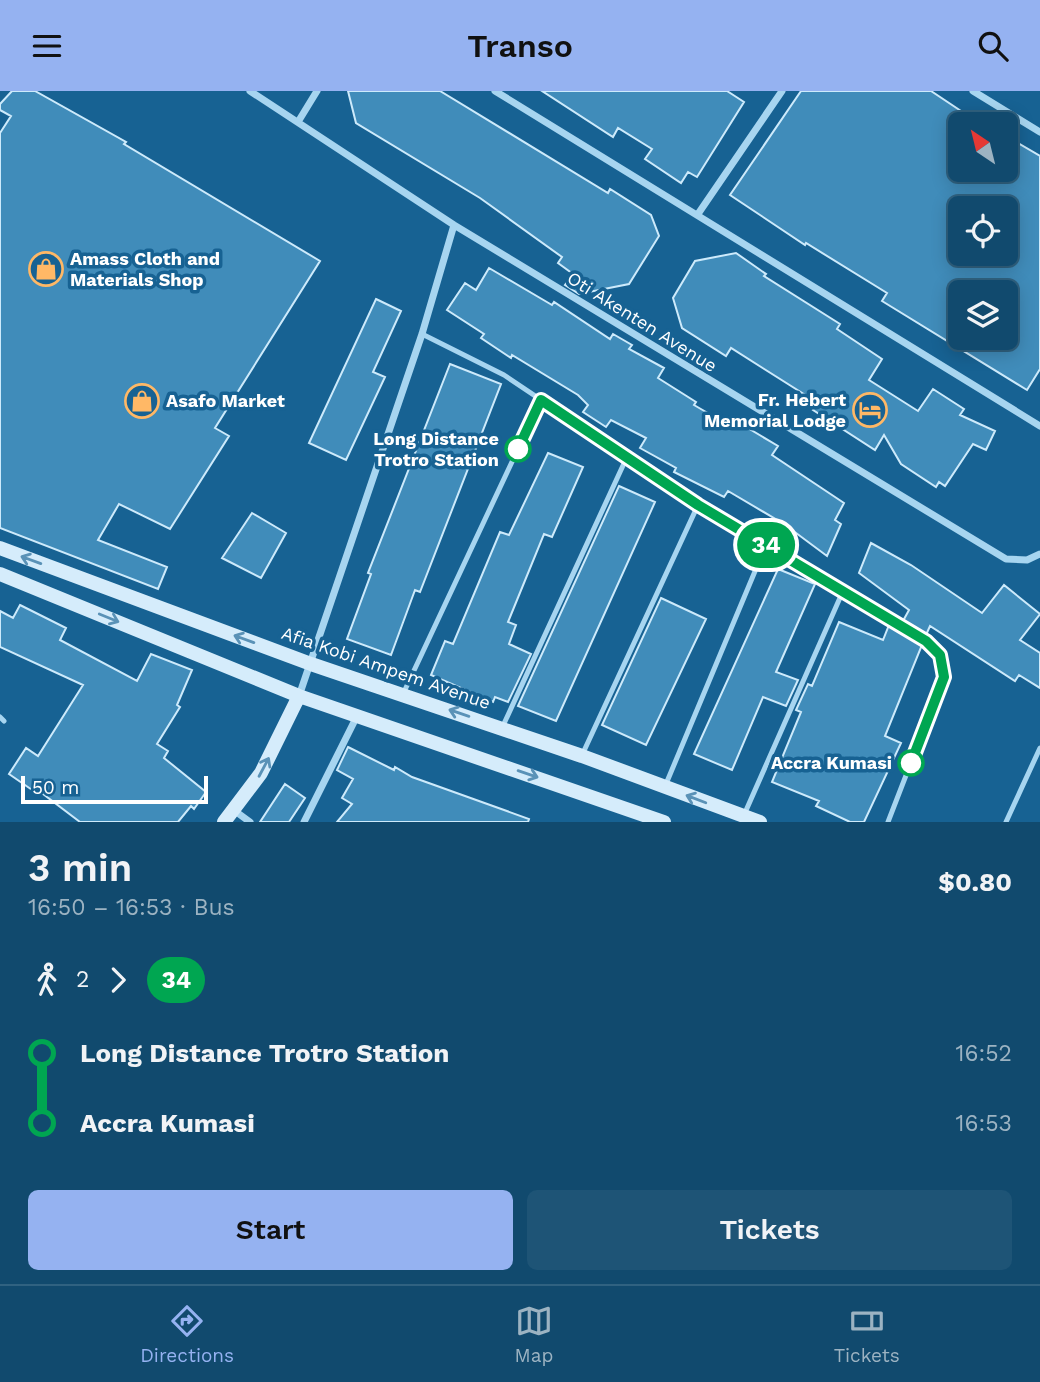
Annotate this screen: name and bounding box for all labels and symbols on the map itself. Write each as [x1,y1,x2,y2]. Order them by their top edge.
north arrow [948,112,1018,182]
place label: Amass Cloth and Materials Shop [70,248,220,290]
shop icon: Amass Cloth and Materials Shop [27,250,65,288]
street label: Oti Akenten Avenue [564,267,721,376]
shop icon: Asafo Market [123,382,161,420]
place label: Fr. Hebert Memorial Lodge [704,389,846,431]
place label: Asafo Market [166,390,285,411]
hotel icon: Fr. Hebert Memorial Lodge [851,391,889,429]
place label: Long Distance Trotro Station [373,428,499,470]
marker: Long Distance Trotro Station [505,436,531,462]
line badge: 34 [734,522,798,568]
one-way arrow [21,552,42,565]
one-way arrow [97,612,119,625]
street label: Afia Kobi Ampem Avenue [279,622,493,713]
one-way arrow [234,632,256,644]
one-way arrow [449,706,471,718]
marker: Accra Kumasi [898,750,924,776]
place label: Accra Kumasi [771,752,892,773]
one-way arrow [257,757,271,777]
one-way arrow [517,769,539,781]
scale bar [21,773,208,805]
one-way arrow [686,792,708,804]

